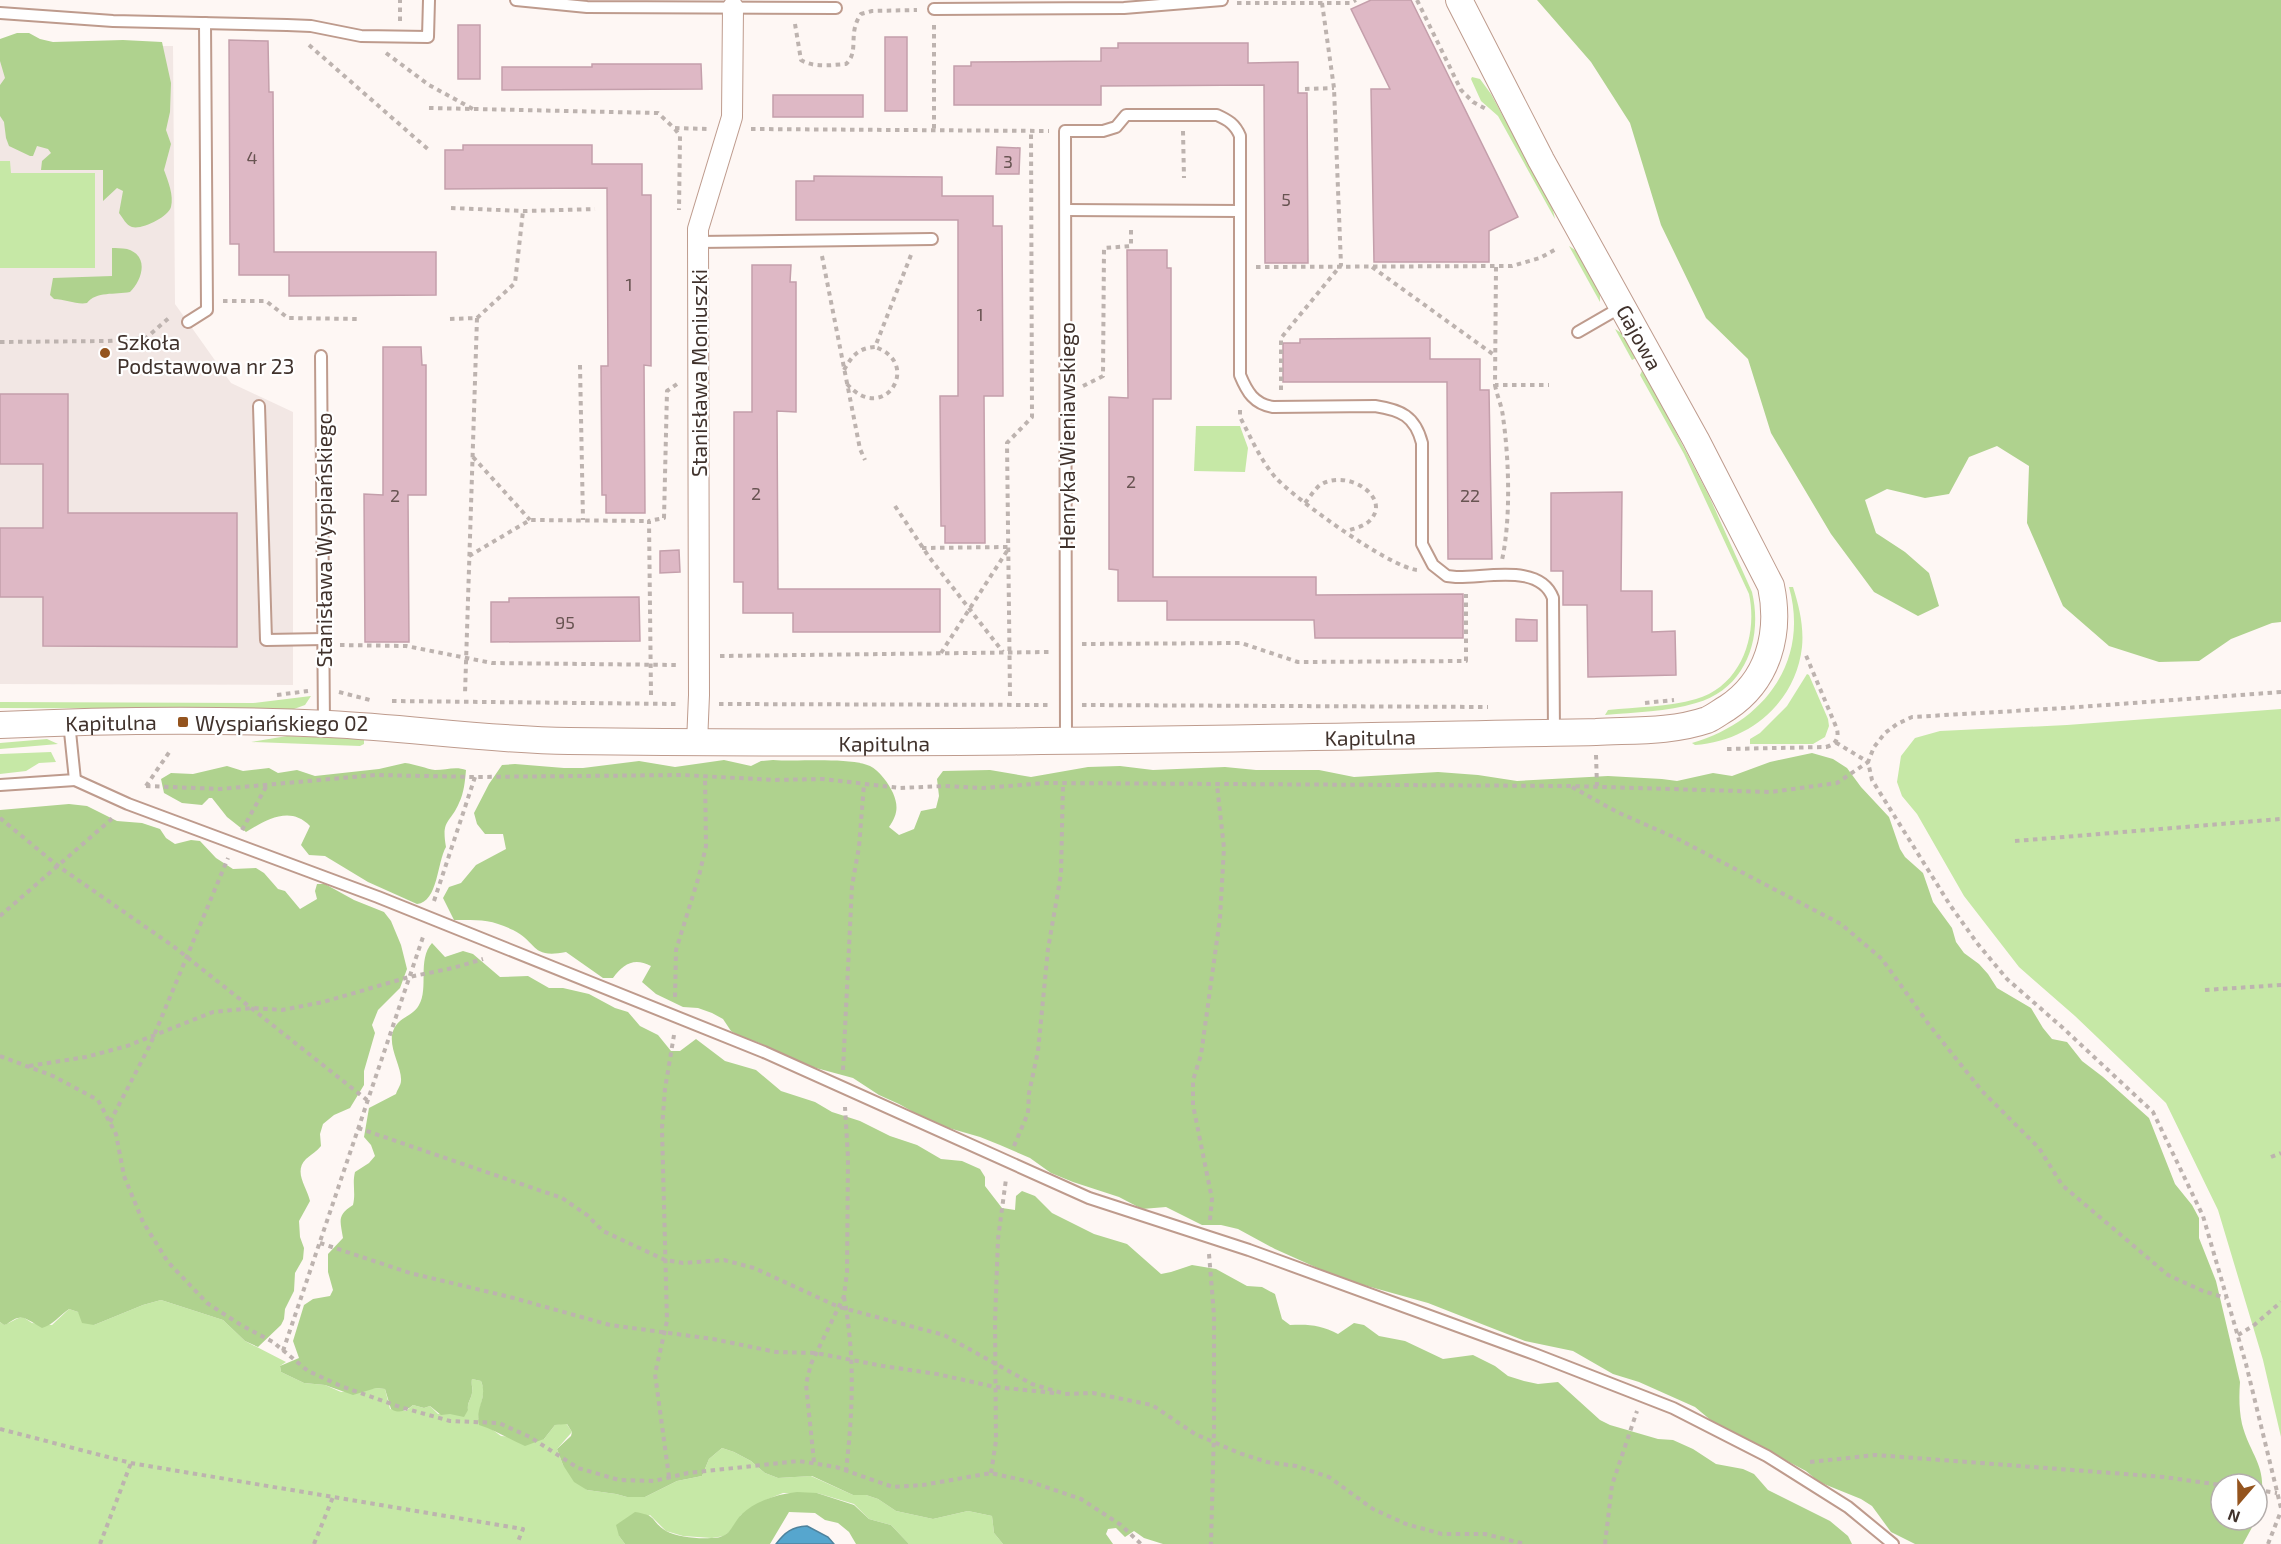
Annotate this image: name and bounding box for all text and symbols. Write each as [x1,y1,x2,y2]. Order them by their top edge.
house number: 4 [246,146,258,168]
house number: 3 [1003,150,1013,172]
house number: 5 [1281,188,1291,210]
street label: Stanisława Moniuszki [686,269,711,477]
house number: 1 [625,273,633,295]
street label: Gajowa [1611,300,1668,374]
house number: 1 [976,303,984,325]
street label: Henryka Wieniawskiego [1054,322,1079,550]
place label: Szkoła Podstawowa nr 23 [117,329,294,378]
marker: Szkoła Podstawowa nr 23 [98,346,112,360]
street label: Stanisława Wyspiańskiego [311,412,336,668]
house number: 2 [1126,470,1136,492]
house number: 2 [751,482,761,504]
house number: 2 [390,484,400,506]
house number: 22 [1460,484,1480,506]
house number: 95 [555,611,575,633]
street label: Kapitulna [65,708,157,735]
place label: Wyspiańskiego 02 [195,710,368,735]
marker: Wyspiańskiego 02 [176,715,190,729]
street label: Kapitulna [1324,723,1416,749]
street label: Kapitulna [839,730,930,755]
north arrow [2209,1472,2269,1532]
text: N [2225,1506,2242,1527]

